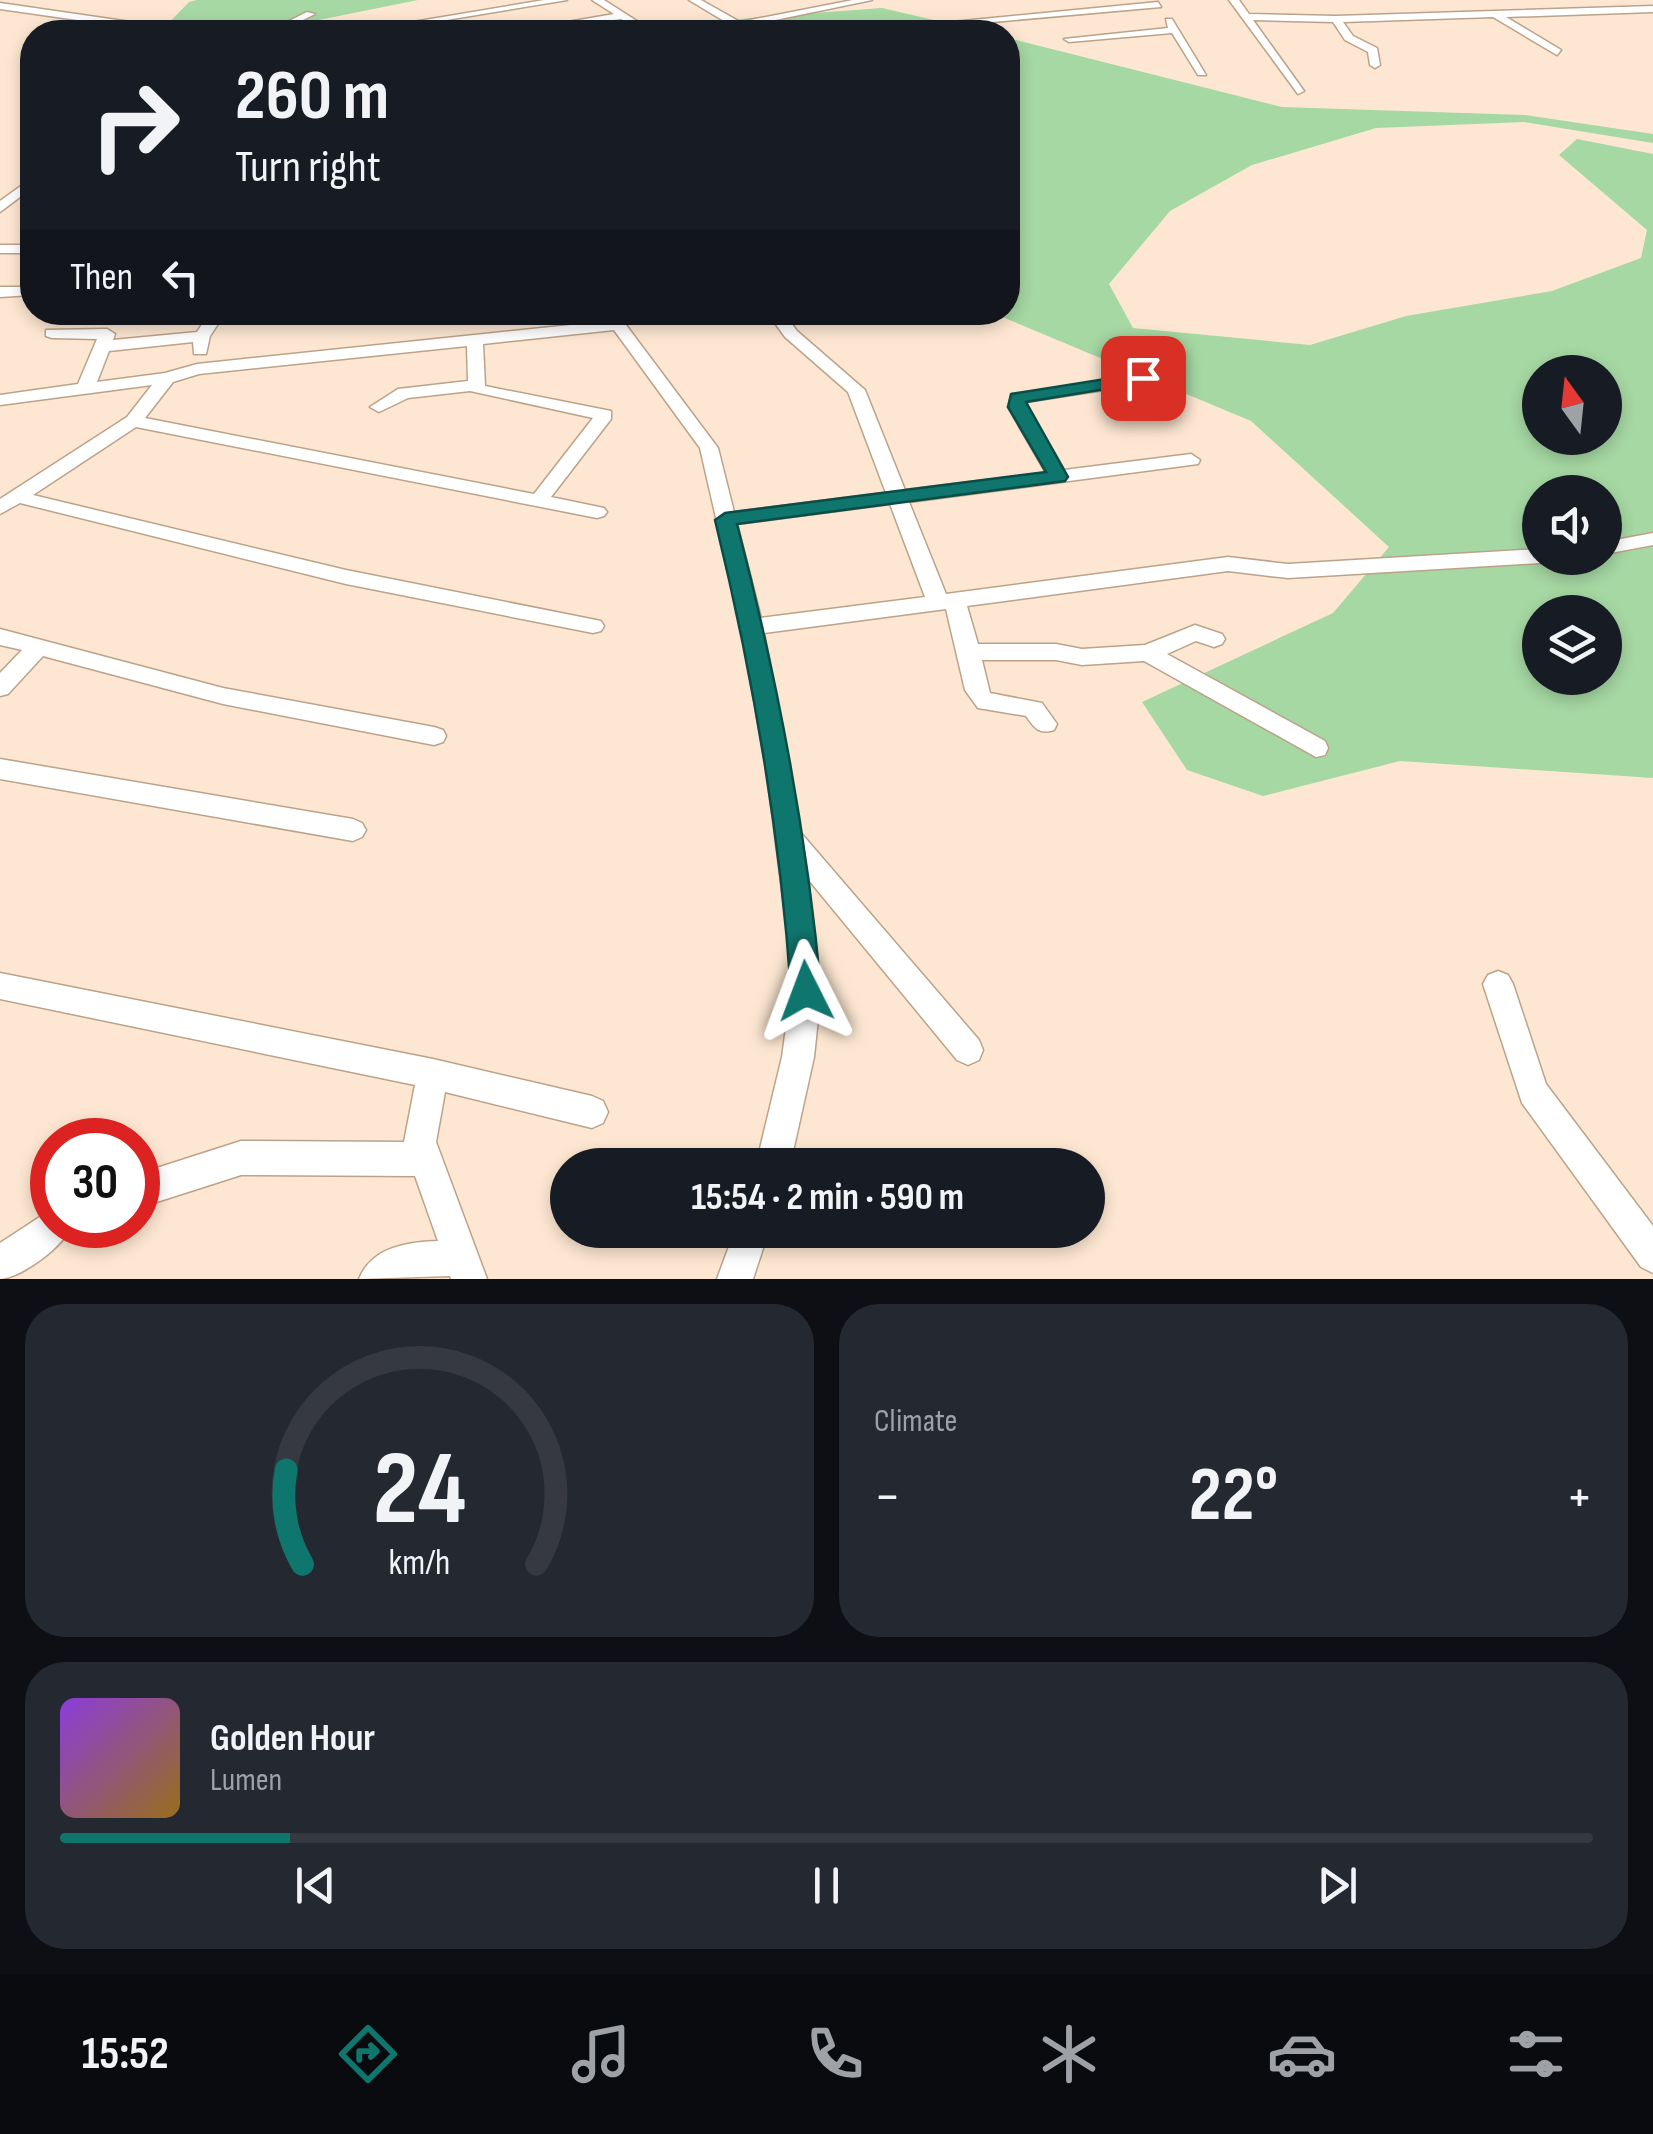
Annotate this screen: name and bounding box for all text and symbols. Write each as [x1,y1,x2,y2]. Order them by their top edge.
text: 260 m [235,55,389,139]
icon: right [70,60,200,190]
text: Turn right [235,140,381,195]
icon: left [153,250,208,305]
text: Then [70,255,133,300]
pin [1101,336,1186,421]
icon: arrive [1116,351,1171,406]
north arrow [1522,355,1622,455]
map controls [1522,355,1622,695]
button: sound [1522,475,1622,575]
button: layers [1522,595,1622,695]
position arrow [754,939,858,1043]
speed limit sign: 30 [30,1118,160,1248]
text: 15:54 · 2 min · 590 m [691,1175,964,1220]
text: Climate [874,1402,957,1441]
text: 24 [373,1428,466,1553]
text: 22° [1189,1451,1278,1542]
text: − [874,1464,901,1531]
text: + [1566,1464,1593,1531]
text: km/h [389,1542,450,1585]
text: Golden Hour [210,1716,375,1761]
text: Lumen [210,1761,282,1800]
icon: previous [288,1858,343,1913]
icon: pause [799,1858,854,1913]
icon: next [1310,1858,1365,1913]
icon: directions [333,2019,403,2089]
icon: music [566,2019,636,2089]
icon: phone [800,2019,870,2089]
icon: climate [1034,2019,1104,2089]
icon: car [1267,2019,1337,2089]
icon: filters [1501,2019,1571,2089]
text: 15:52 [82,2027,169,2082]

